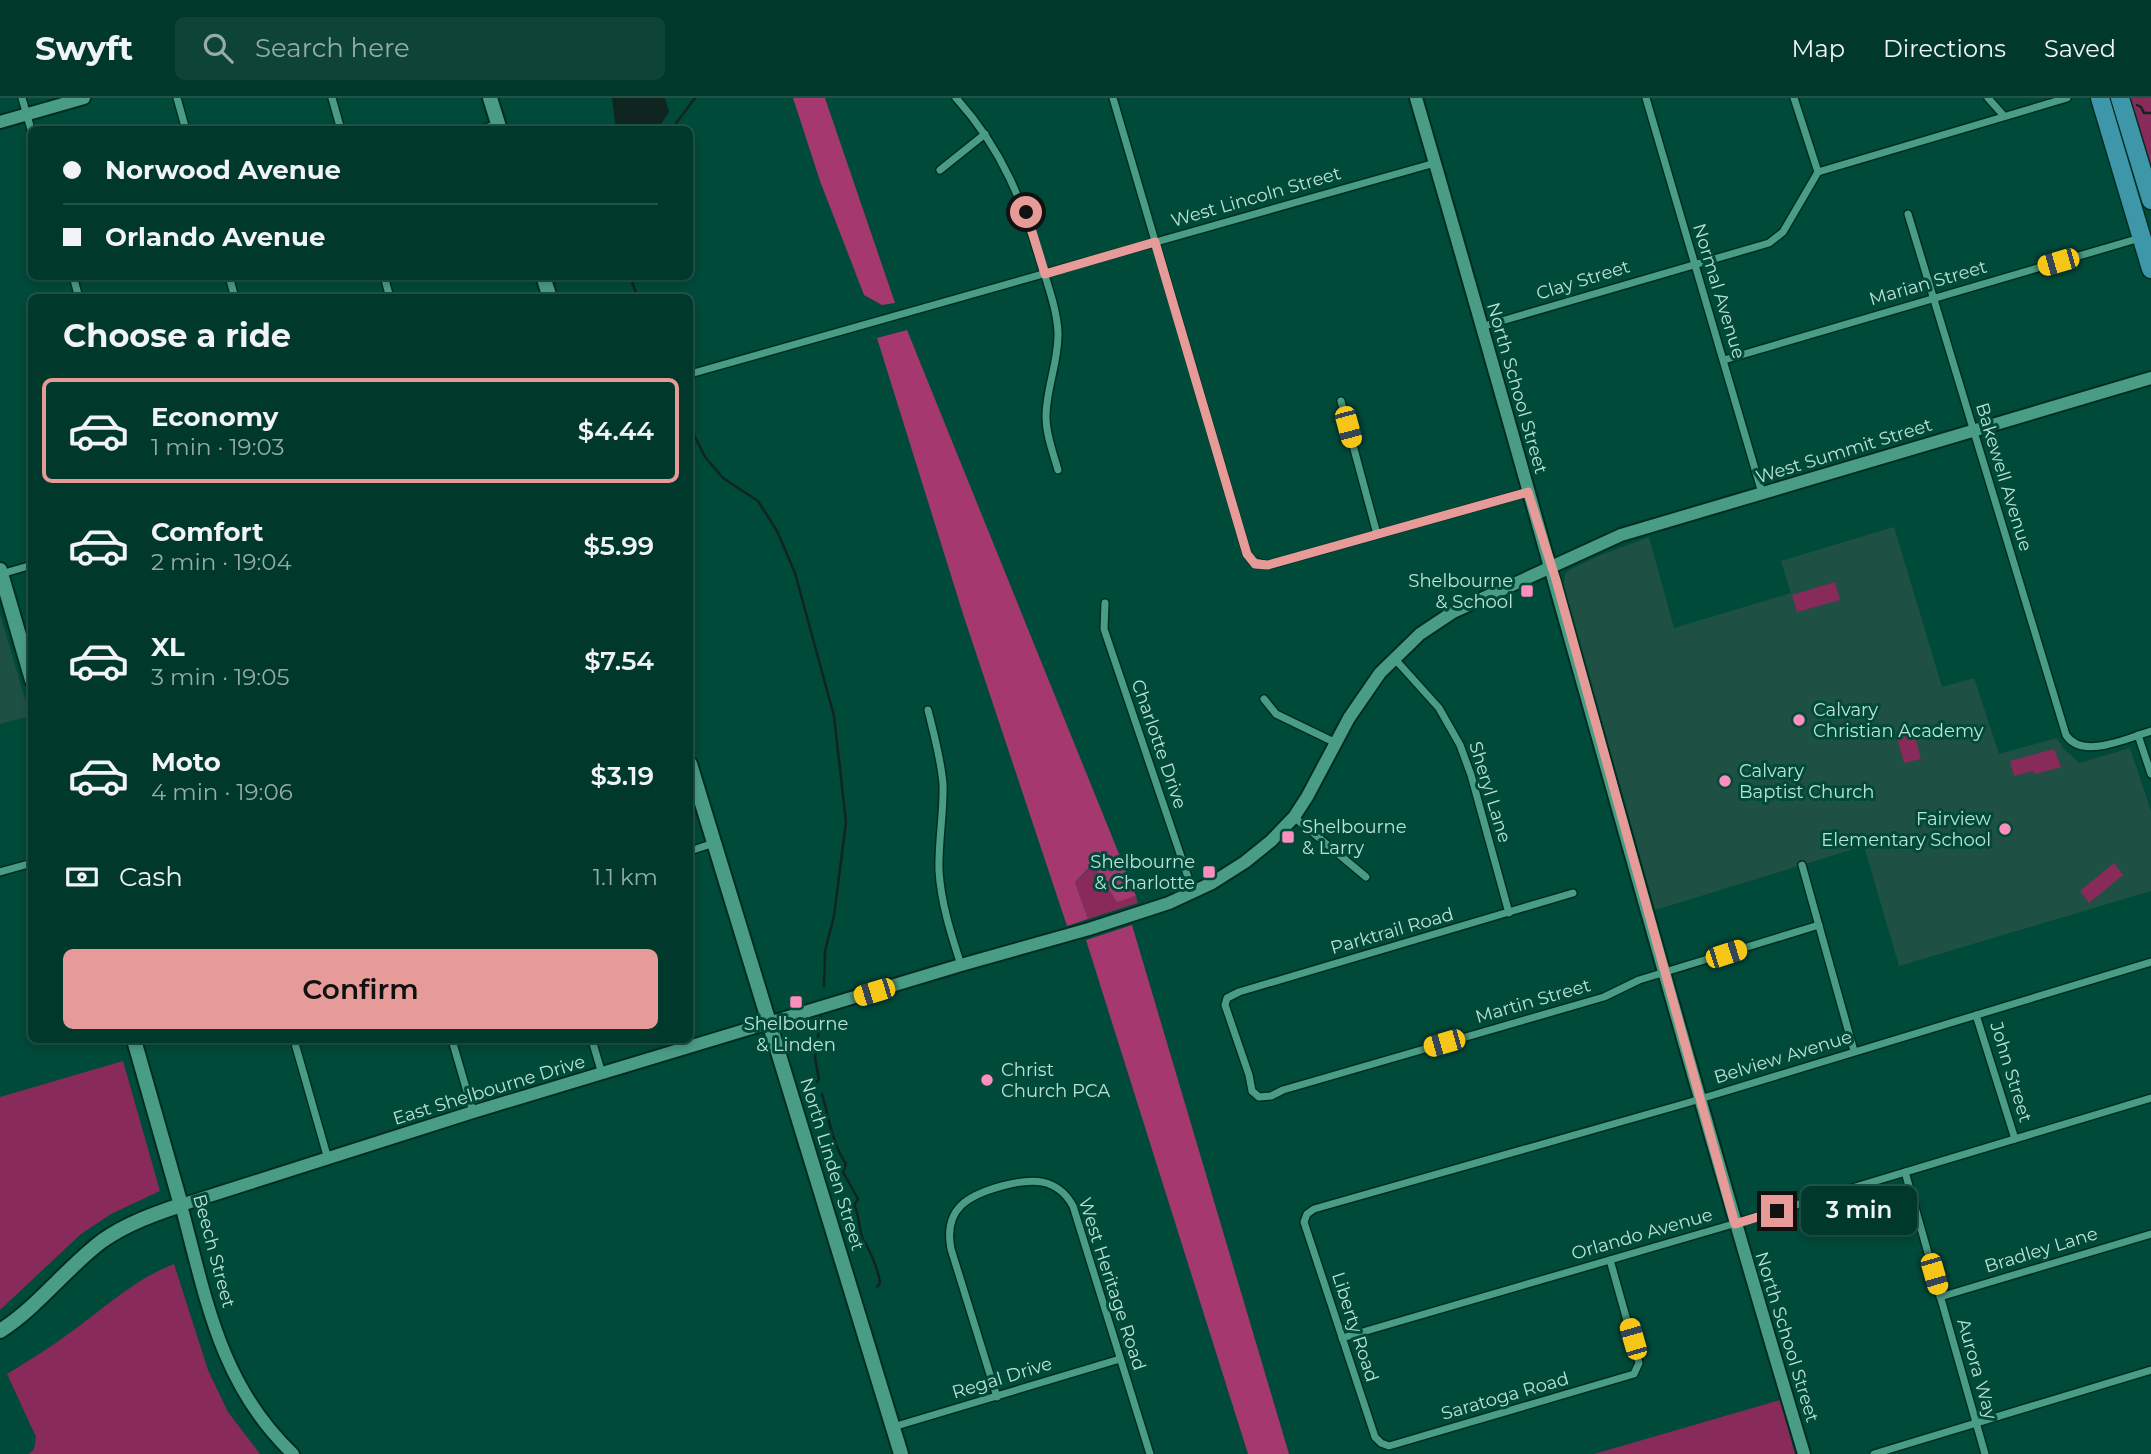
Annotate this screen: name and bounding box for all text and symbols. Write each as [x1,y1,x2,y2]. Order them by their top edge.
search box [175,17,665,80]
text: Swyft [35,28,133,68]
icon: search [199,29,237,67]
text: Search here [255,32,410,64]
text: Map [1792,34,1845,63]
text: Directions [1883,34,2006,63]
text: Saved [2044,34,2116,63]
text: Norwood Avenue [105,154,341,186]
street label: West Lincoln Street [1169,162,1343,232]
route start [1010,196,1042,228]
text: Orlando Avenue [105,221,325,253]
street label: Normal Avenue [1688,221,1750,361]
car [2035,246,2082,278]
street label: Clay Street [1534,255,1632,305]
street label: Marian Street [1866,256,1990,310]
street label: North School Street [1482,300,1552,476]
text: Choose a ride [63,316,291,355]
icon: car [67,399,130,462]
street label: Bakewell Avenue [1971,400,2037,554]
text: Economy [151,401,278,433]
car [1333,404,1364,450]
street label: West Summit Street [1753,414,1935,488]
text: $4.44 [578,415,654,447]
text: 1 min · 19:03 [151,433,284,461]
icon: car [67,514,130,577]
text: Comfort [151,516,263,548]
text: $5.99 [584,530,654,562]
text: 2 min · 19:04 [151,548,292,576]
place label: Shelbourne & School [1408,570,1513,613]
marker: Shelbourne & School [1519,583,1535,599]
icon: car [67,629,130,692]
text: XL [151,631,185,663]
text: $7.54 [584,645,654,677]
text: 3 min · 19:05 [151,663,289,691]
street label: Charlotte Drive [1127,676,1192,812]
place label: Calvary Christian Academy [1813,699,1984,742]
marker: Calvary Christian Academy [1791,712,1807,728]
street label: Sheryl Lane [1464,739,1516,845]
icon: car [67,744,130,807]
text: Moto [151,746,221,778]
text: $3.19 [590,760,654,792]
place label: Calvary Baptist Church [1739,760,1875,803]
marker: Calvary Baptist Church [1717,773,1733,789]
text: 4 min · 19:06 [151,778,293,806]
place label: Fairview Elementary School [1821,808,1991,851]
place label: Shelbourne & Larry [1302,816,1407,859]
marker: Fairview Elementary School [1997,821,2013,837]
marker: Shelbourne & Larry [1280,829,1296,845]
place label: Shelbourne & Charlotte [1090,851,1195,894]
icon: cash [63,858,101,896]
text: Cash [119,861,183,893]
text: 1.1 km [593,863,658,891]
marker: Shelbourne & Charlotte [1201,864,1217,880]
street label: Parktrail Road [1328,903,1456,959]
car [1703,938,1750,970]
button: Confirm [63,949,658,1029]
street label: Martin Street [1473,974,1593,1028]
car [851,976,898,1008]
marker: Shelbourne & Linden [788,994,804,1010]
place label: Shelbourne & Linden [744,1013,848,1056]
street label: John Street [1985,1018,2037,1125]
street label: Belview Avenue [1711,1026,1855,1088]
car [1421,1027,1468,1059]
street label: East Shelbourne Drive [390,1050,588,1130]
place label: Christ Church PCA [1001,1059,1110,1102]
marker: Christ Church PCA [979,1072,995,1088]
street label: North Linden Street [795,1075,869,1253]
callout: 3 min [1802,1186,1917,1236]
street label: Beech Street [188,1192,240,1310]
street label: West Heritage Road [1074,1195,1150,1373]
route end [1761,1195,1793,1227]
text: 3 min [1826,1196,1892,1224]
street label: Orlando Avenue [1569,1203,1715,1265]
street label: Bradley Lane [1982,1222,2100,1278]
street label: North School Street [1751,1249,1823,1425]
car [1919,1251,1950,1297]
street label: Liberty Road [1327,1269,1383,1385]
car [1618,1316,1649,1362]
street label: Aurora Way [1952,1316,2002,1422]
street label: Regal Drive [949,1352,1055,1404]
street label: Saratoga Road [1439,1367,1571,1425]

